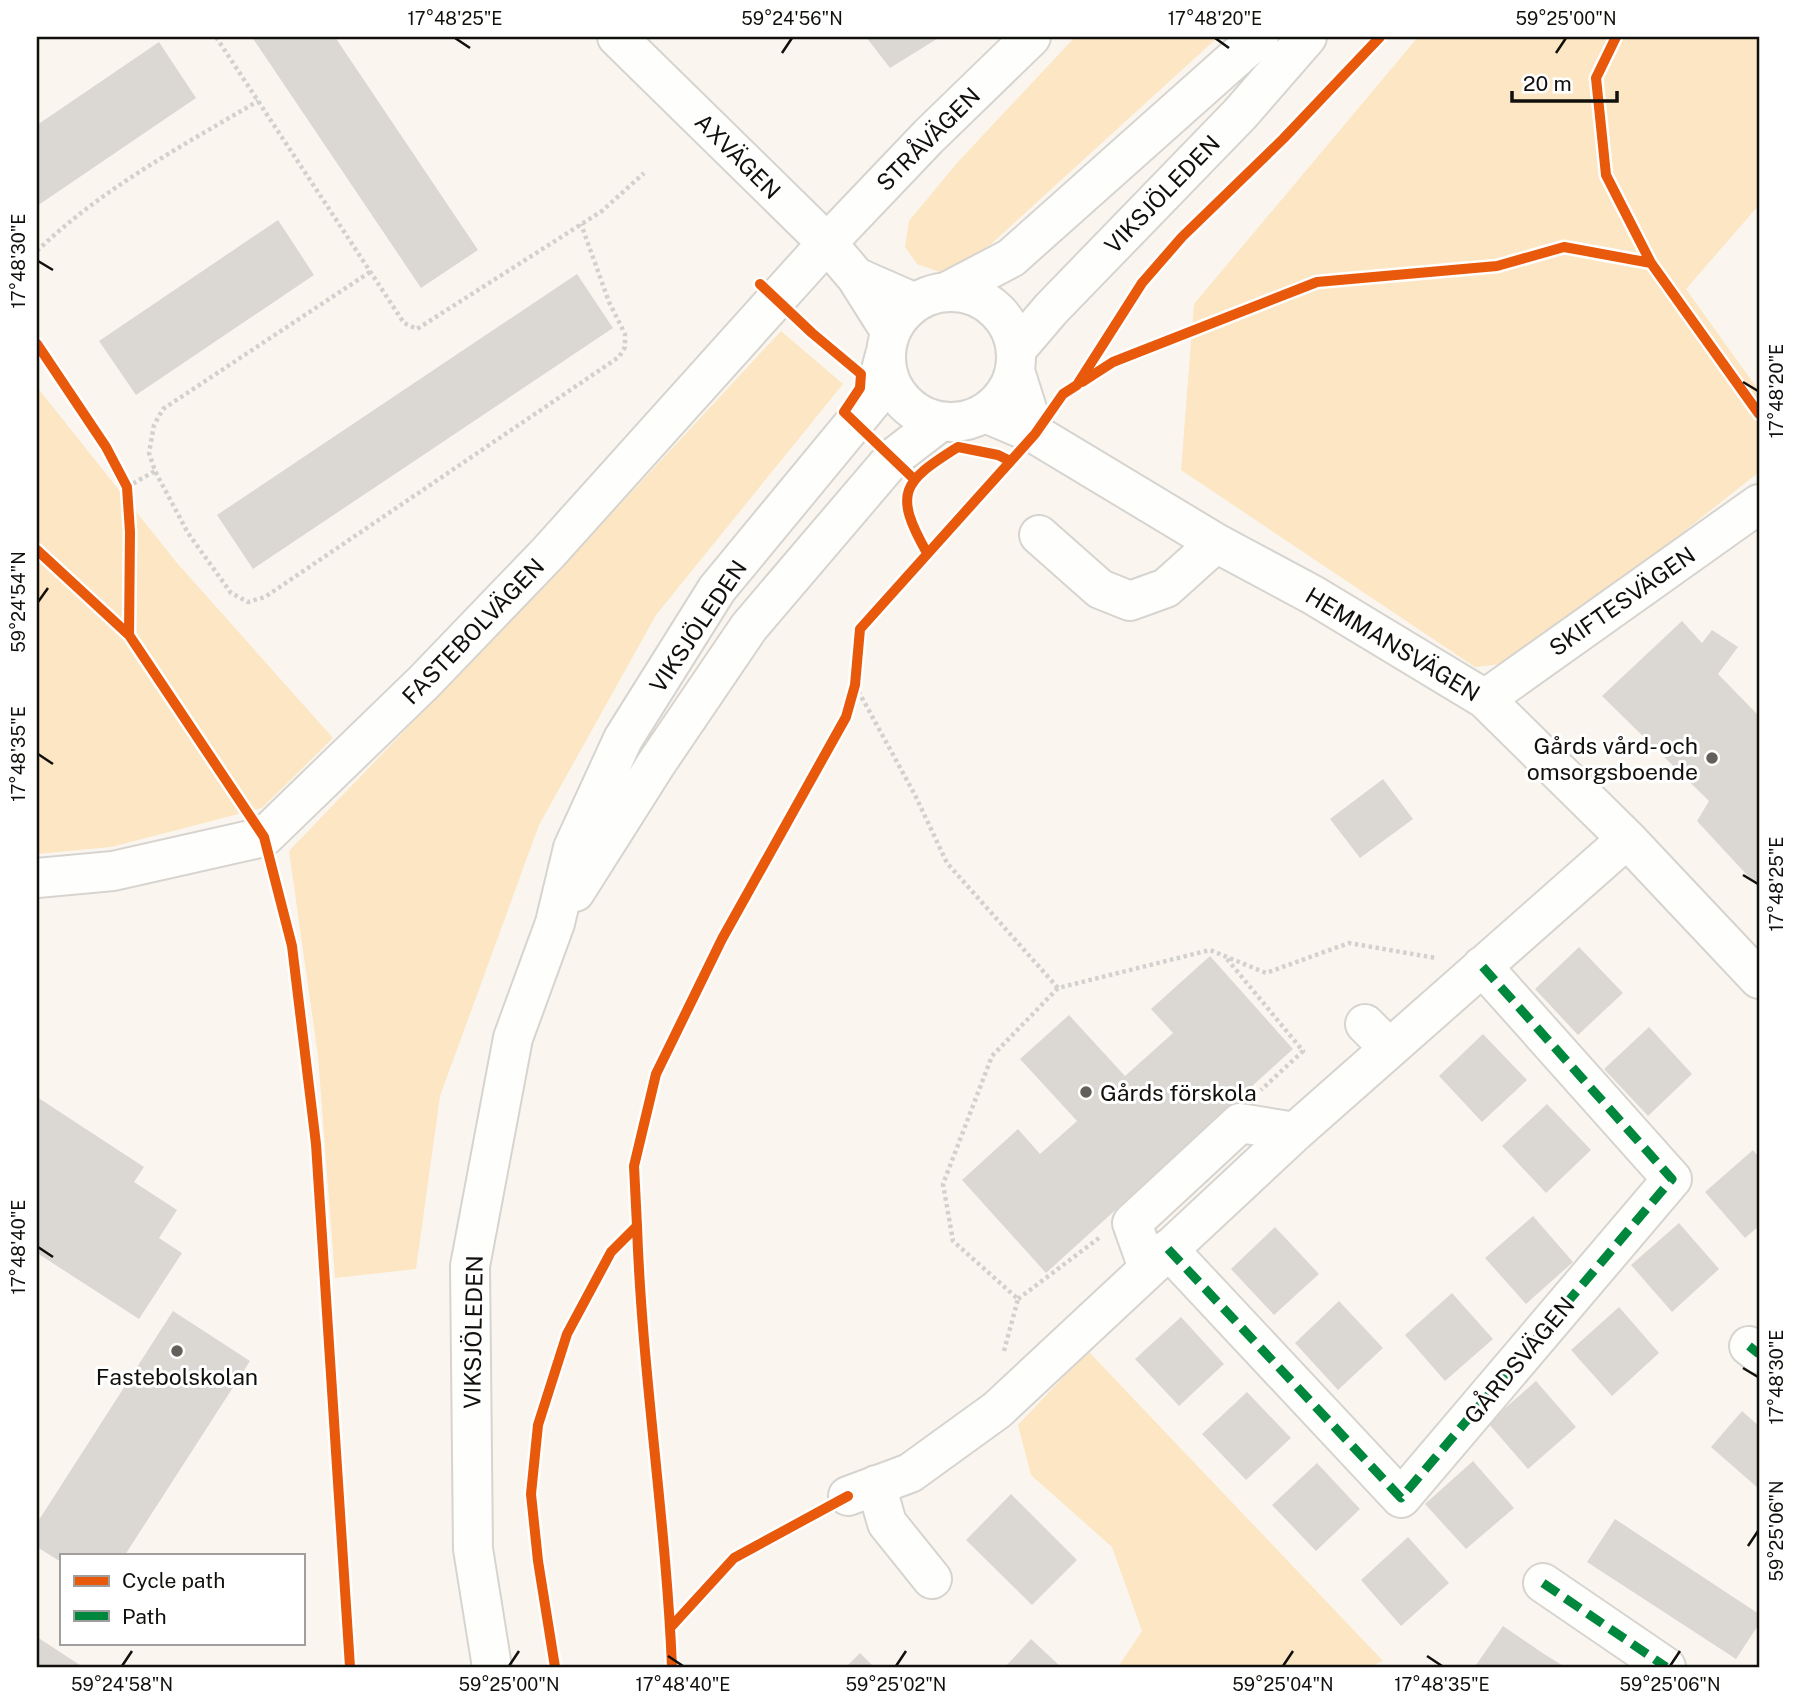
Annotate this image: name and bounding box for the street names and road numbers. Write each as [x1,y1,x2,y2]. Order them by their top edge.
street label: STRÅVÄGEN [870,81,985,196]
street label: AXVÄGEN [690,108,786,204]
street label: VIKSJÖLEDEN [1099,129,1225,259]
street label: SKIFTESVÄGEN [1544,541,1700,661]
street label: FASTEBOLVÄGEN [397,552,549,710]
street label: VIKSJÖLEDEN [644,555,752,697]
street label: HEMMANSVÄGEN [1301,581,1485,707]
street label: VIKSJÖLEDEN [458,1255,488,1409]
street label: GÅRDSVÄGEN [1458,1291,1580,1429]

